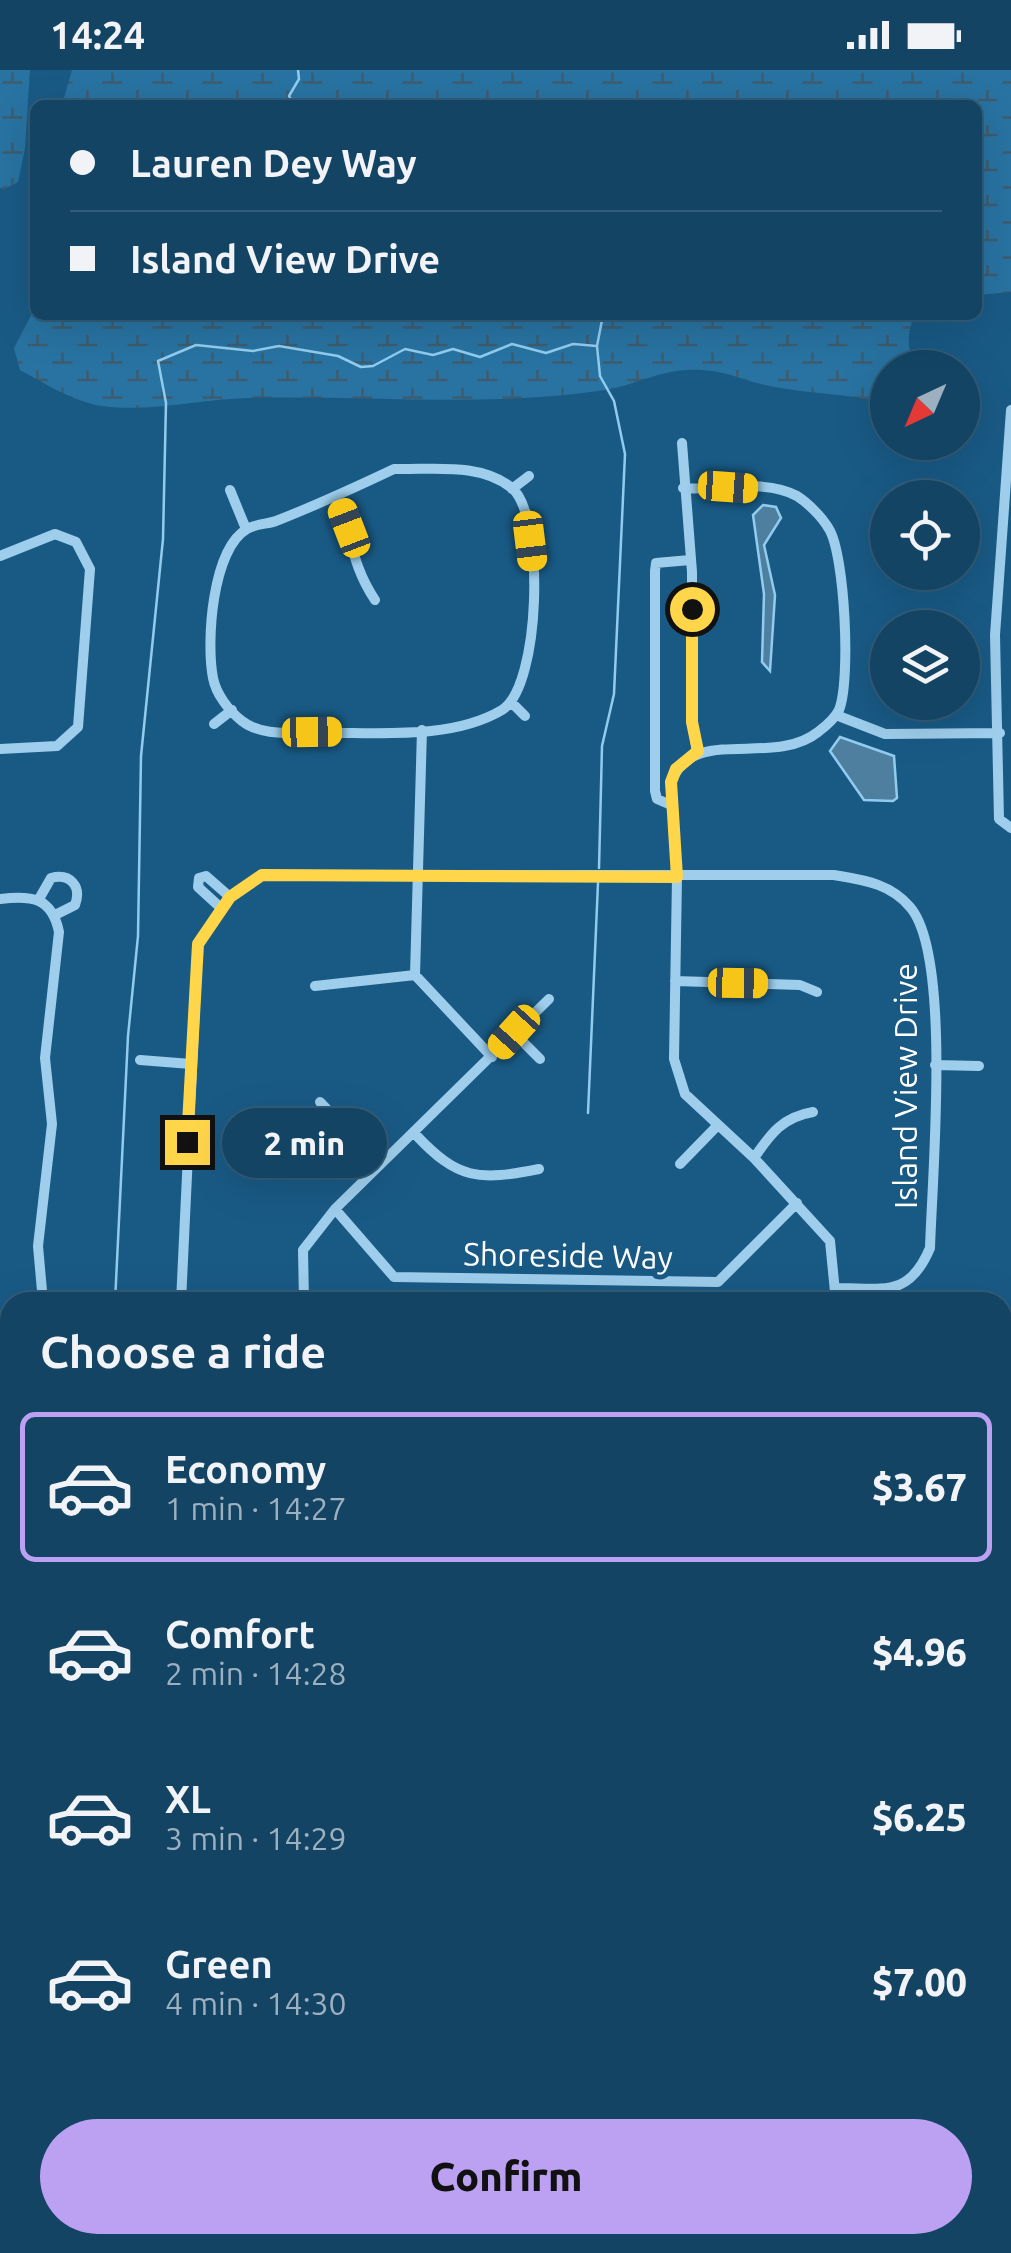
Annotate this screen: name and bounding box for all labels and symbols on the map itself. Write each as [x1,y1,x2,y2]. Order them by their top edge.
north arrow [870,350,980,460]
car [697,470,759,504]
car [324,495,374,561]
car [511,509,549,573]
route start [670,587,715,632]
car [282,716,342,748]
street label: Island View Drive [887,963,923,1209]
car [708,967,768,999]
car [483,1000,545,1064]
callout: 2 min [222,1107,387,1177]
route end [165,1120,210,1165]
street label: Shoreside Way [463,1235,673,1275]

